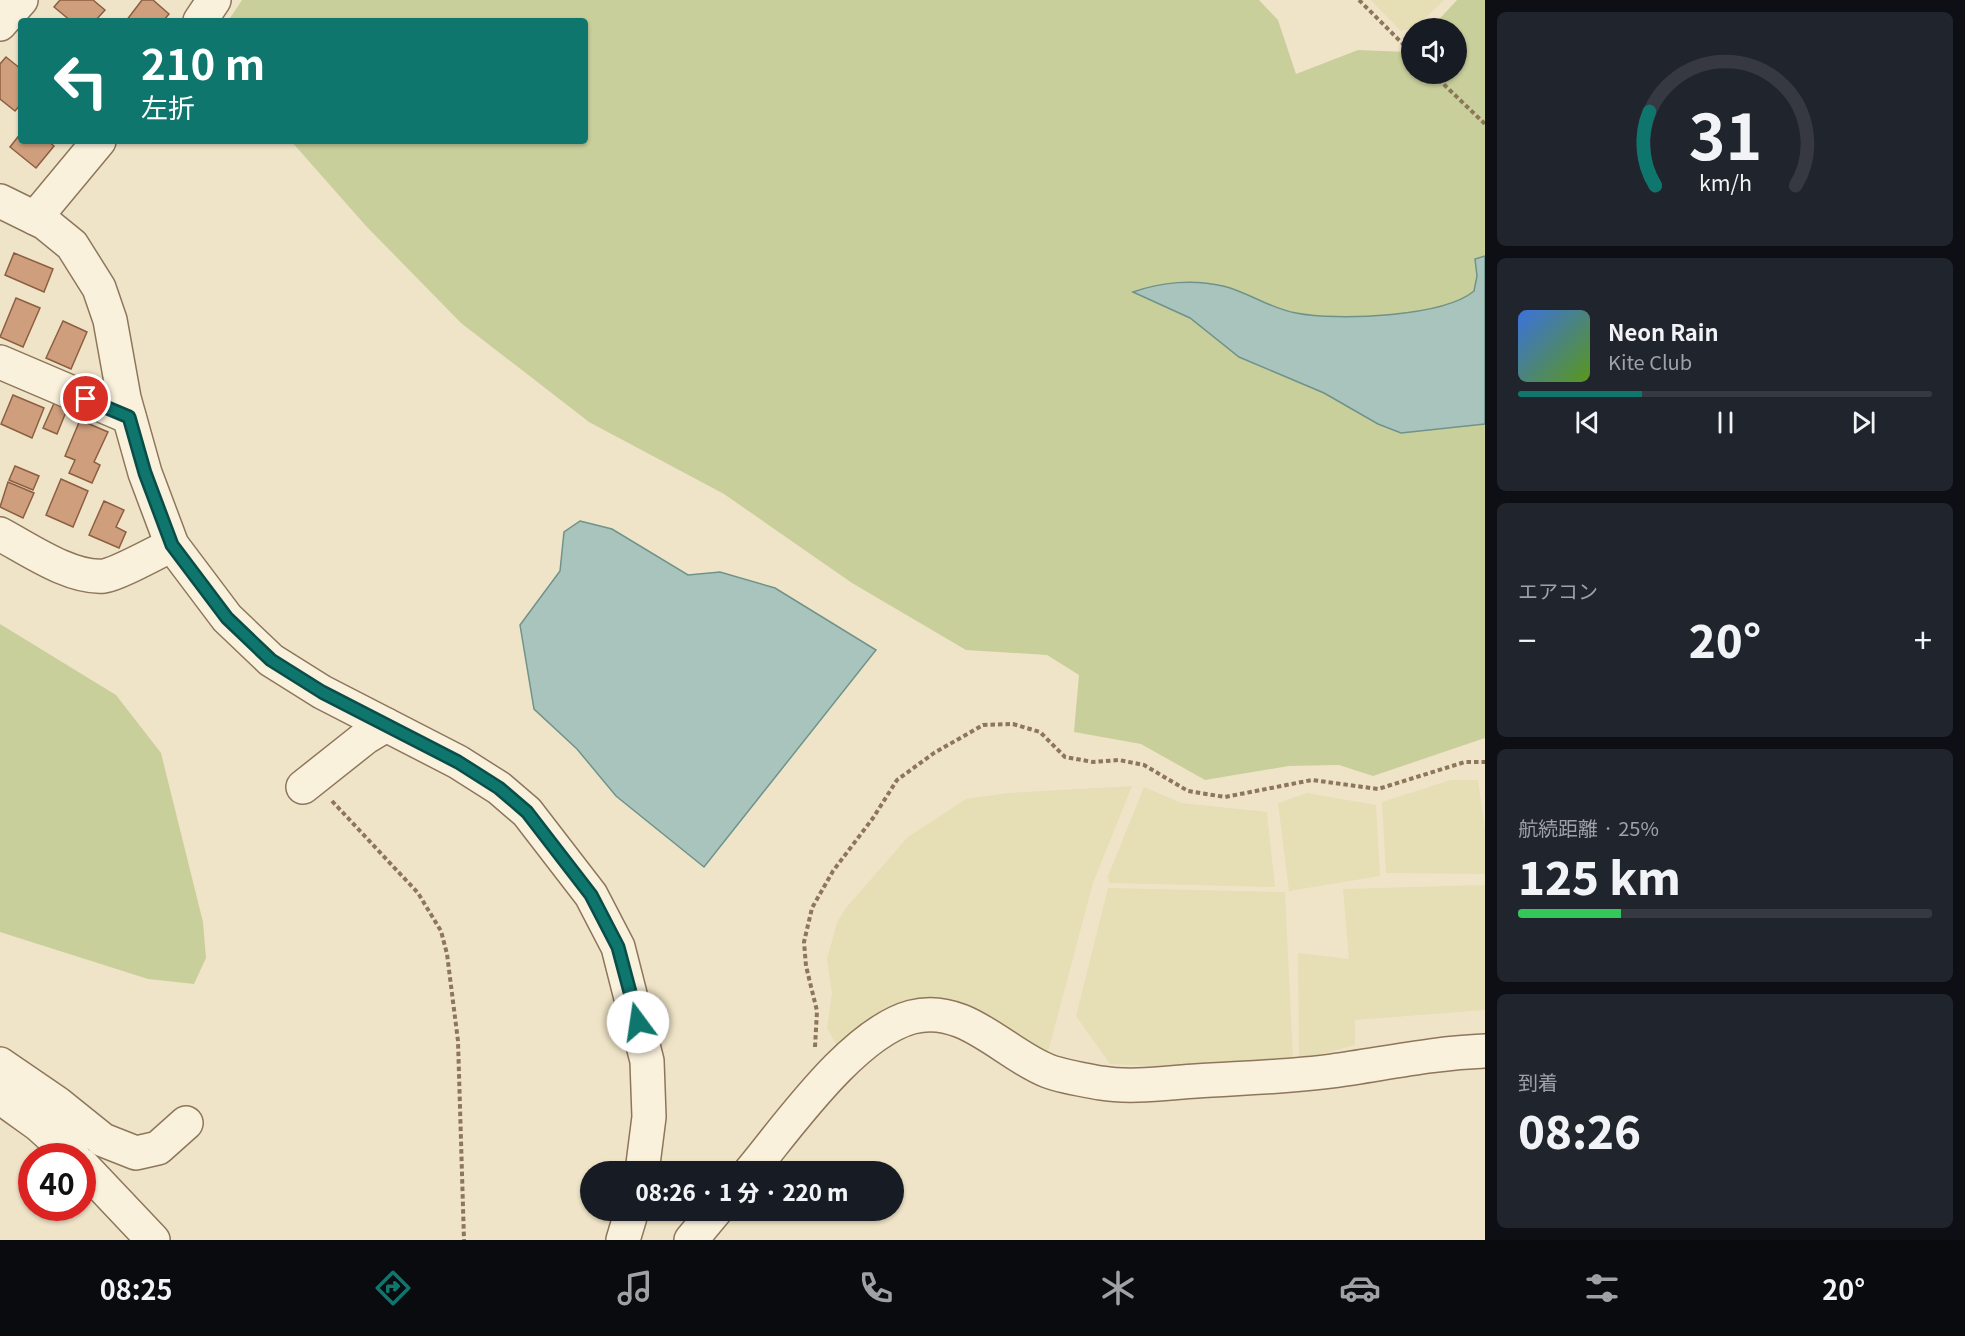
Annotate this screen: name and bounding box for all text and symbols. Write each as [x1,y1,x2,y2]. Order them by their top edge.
map controls [1401,18,1467,84]
button: sound [1401,18,1467,84]
text: 210 m [141,31,265,92]
icon: left [42,42,120,120]
text: 左折 [141,87,195,126]
text: 31 [1688,88,1762,178]
text: km/h [1698,166,1752,197]
text: Neon Rain [1608,315,1719,347]
text: Kite Club [1608,347,1692,376]
pin [60,373,111,424]
icon: arrive [69,382,102,415]
icon: previous [1571,406,1604,439]
icon: pause [1709,406,1742,439]
icon: next [1847,406,1880,439]
text: エアコン [1518,576,1598,605]
text: 20° [1689,606,1761,671]
text: − [1518,615,1536,663]
text: + [1914,615,1932,663]
text: 航続距離 · 25% [1518,813,1659,842]
text: 125 km [1518,843,1681,908]
position arrow [606,990,670,1054]
text: 到着 [1518,1067,1558,1096]
text: 08:26 [1518,1097,1641,1162]
speed limit sign: 40 [18,1143,96,1221]
text: 08:26 · 1 分 · 220 m [636,1175,848,1207]
icon: directions [372,1267,414,1309]
icon: music [614,1267,656,1309]
icon: phone [855,1267,897,1309]
icon: climate [1097,1267,1139,1309]
icon: car [1339,1267,1381,1309]
icon: filters [1581,1267,1623,1309]
text: 08:25 [100,1269,172,1308]
text: 20° [1822,1269,1865,1308]

